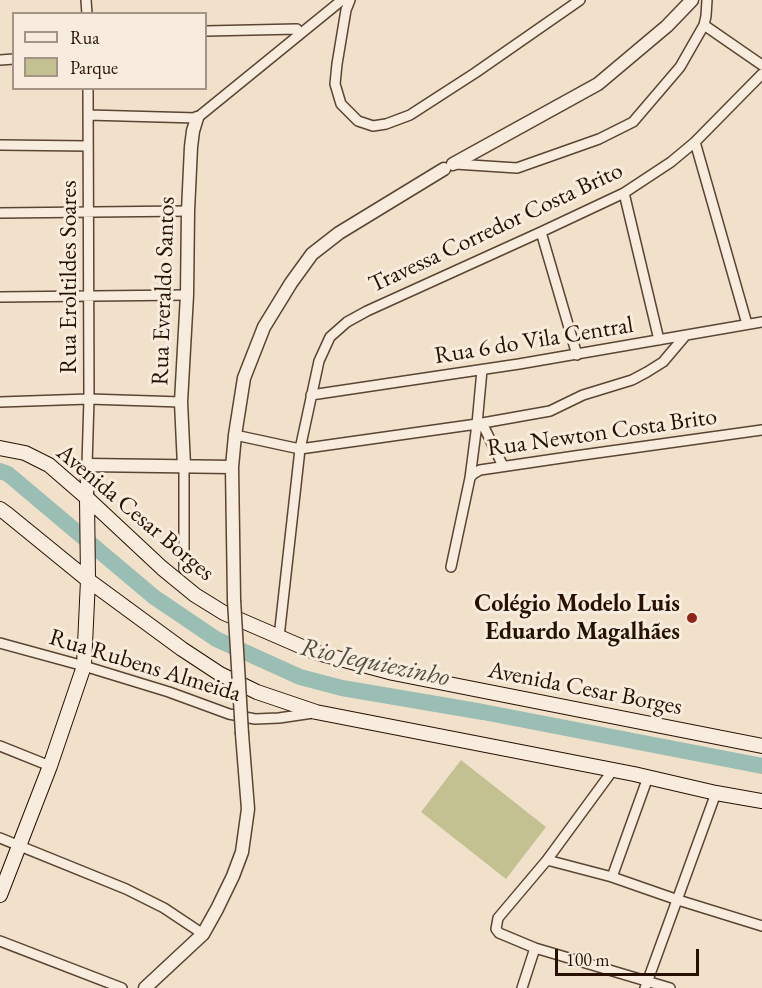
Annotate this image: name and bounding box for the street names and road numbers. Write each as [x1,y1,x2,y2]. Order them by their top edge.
street label: Travessa Corredor Costa Brito [364,156,628,300]
street label: Rua Eroltildes Soares [55,180,83,374]
street label: Rua Everaldo Santos [146,196,182,386]
street label: Rua 6 do Vila Central [433,311,635,371]
street label: Rua Newton Costa Brito [485,403,719,463]
street label: Avenida Cesar Borges [50,439,220,587]
street label: Rua Rubens Almeida [46,623,244,709]
street label: Avenida Cesar Borges [485,656,685,722]

